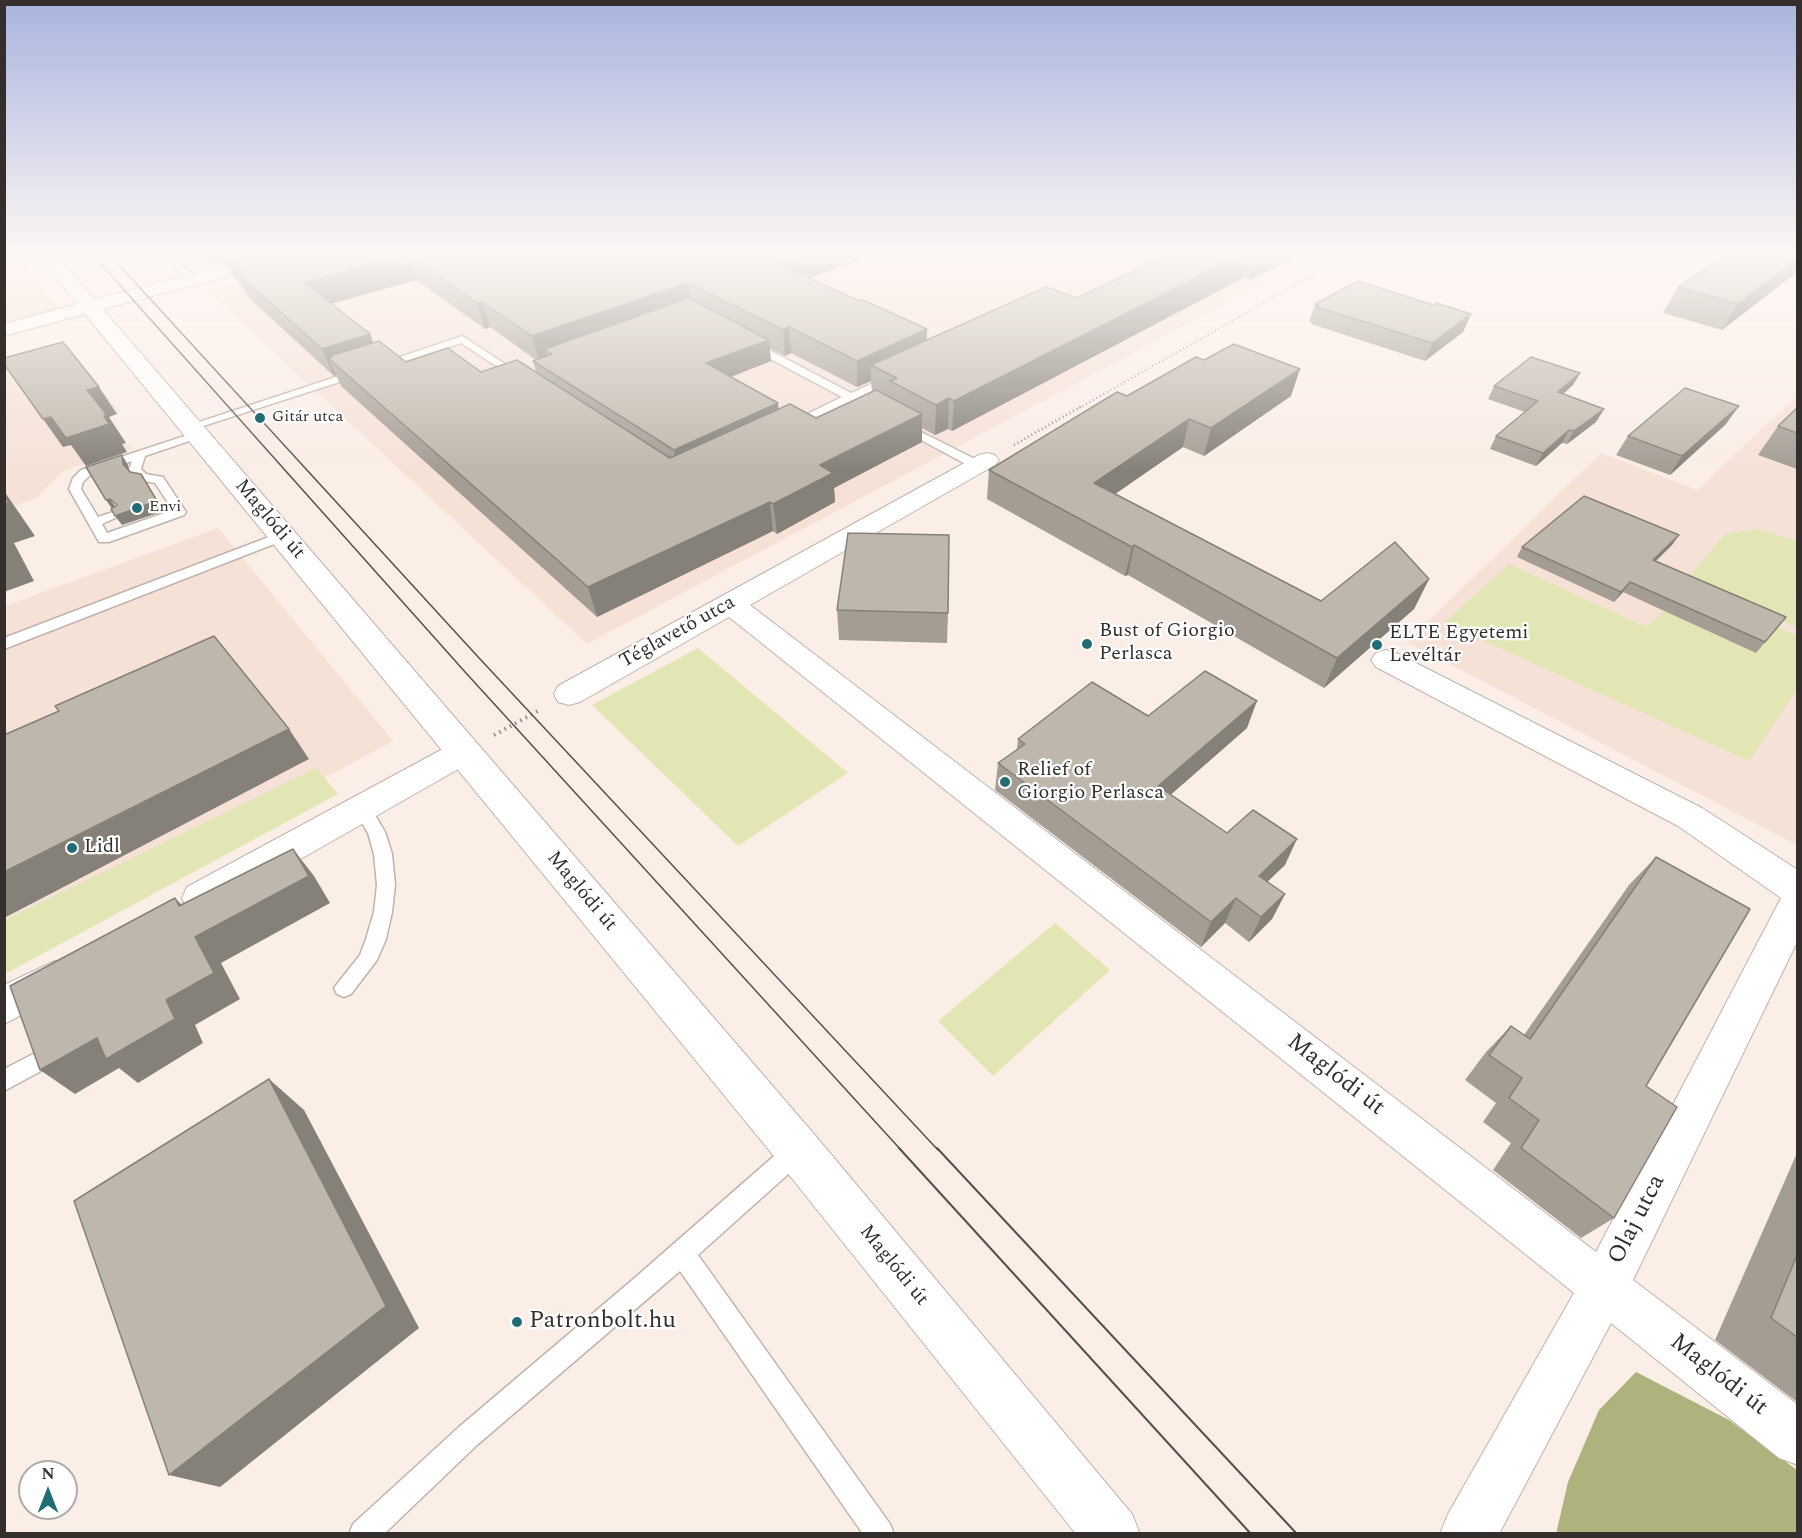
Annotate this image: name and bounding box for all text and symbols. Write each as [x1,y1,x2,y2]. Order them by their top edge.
place label: Gitár utca [272,408,343,428]
marker: Gitár utca [253,411,267,425]
street label: Maglódi út [229,475,309,565]
place label: Envi [149,498,181,518]
marker: Envi [130,501,144,515]
street label: Téglavető utca [616,591,740,675]
place label: Bust of Giorgio Perlasca [1099,620,1235,667]
place label: ELTE Egyetemi Levéltár [1389,622,1529,669]
marker: Bust of Giorgio Perlasca [1080,637,1094,651]
marker: ELTE Egyetemi Levéltár [1370,638,1384,652]
place label: Relief of Giorgio Perlasca [1017,759,1164,806]
marker: Relief of Giorgio Perlasca [998,775,1012,789]
place label: Lidl [84,836,120,860]
marker: Lidl [65,841,79,855]
street label: Maglódi út [541,847,621,937]
street label: Maglódi út [1280,1029,1390,1123]
street label: Olaj utca [1603,1170,1673,1270]
street label: Maglódi út [853,1221,933,1311]
place label: Patronbolt.hu [529,1308,676,1336]
marker: Patronbolt.hu [510,1315,524,1329]
street label: Maglódi út [1663,1329,1773,1423]
north arrow [18,1460,78,1520]
text: N [41,1462,55,1486]

